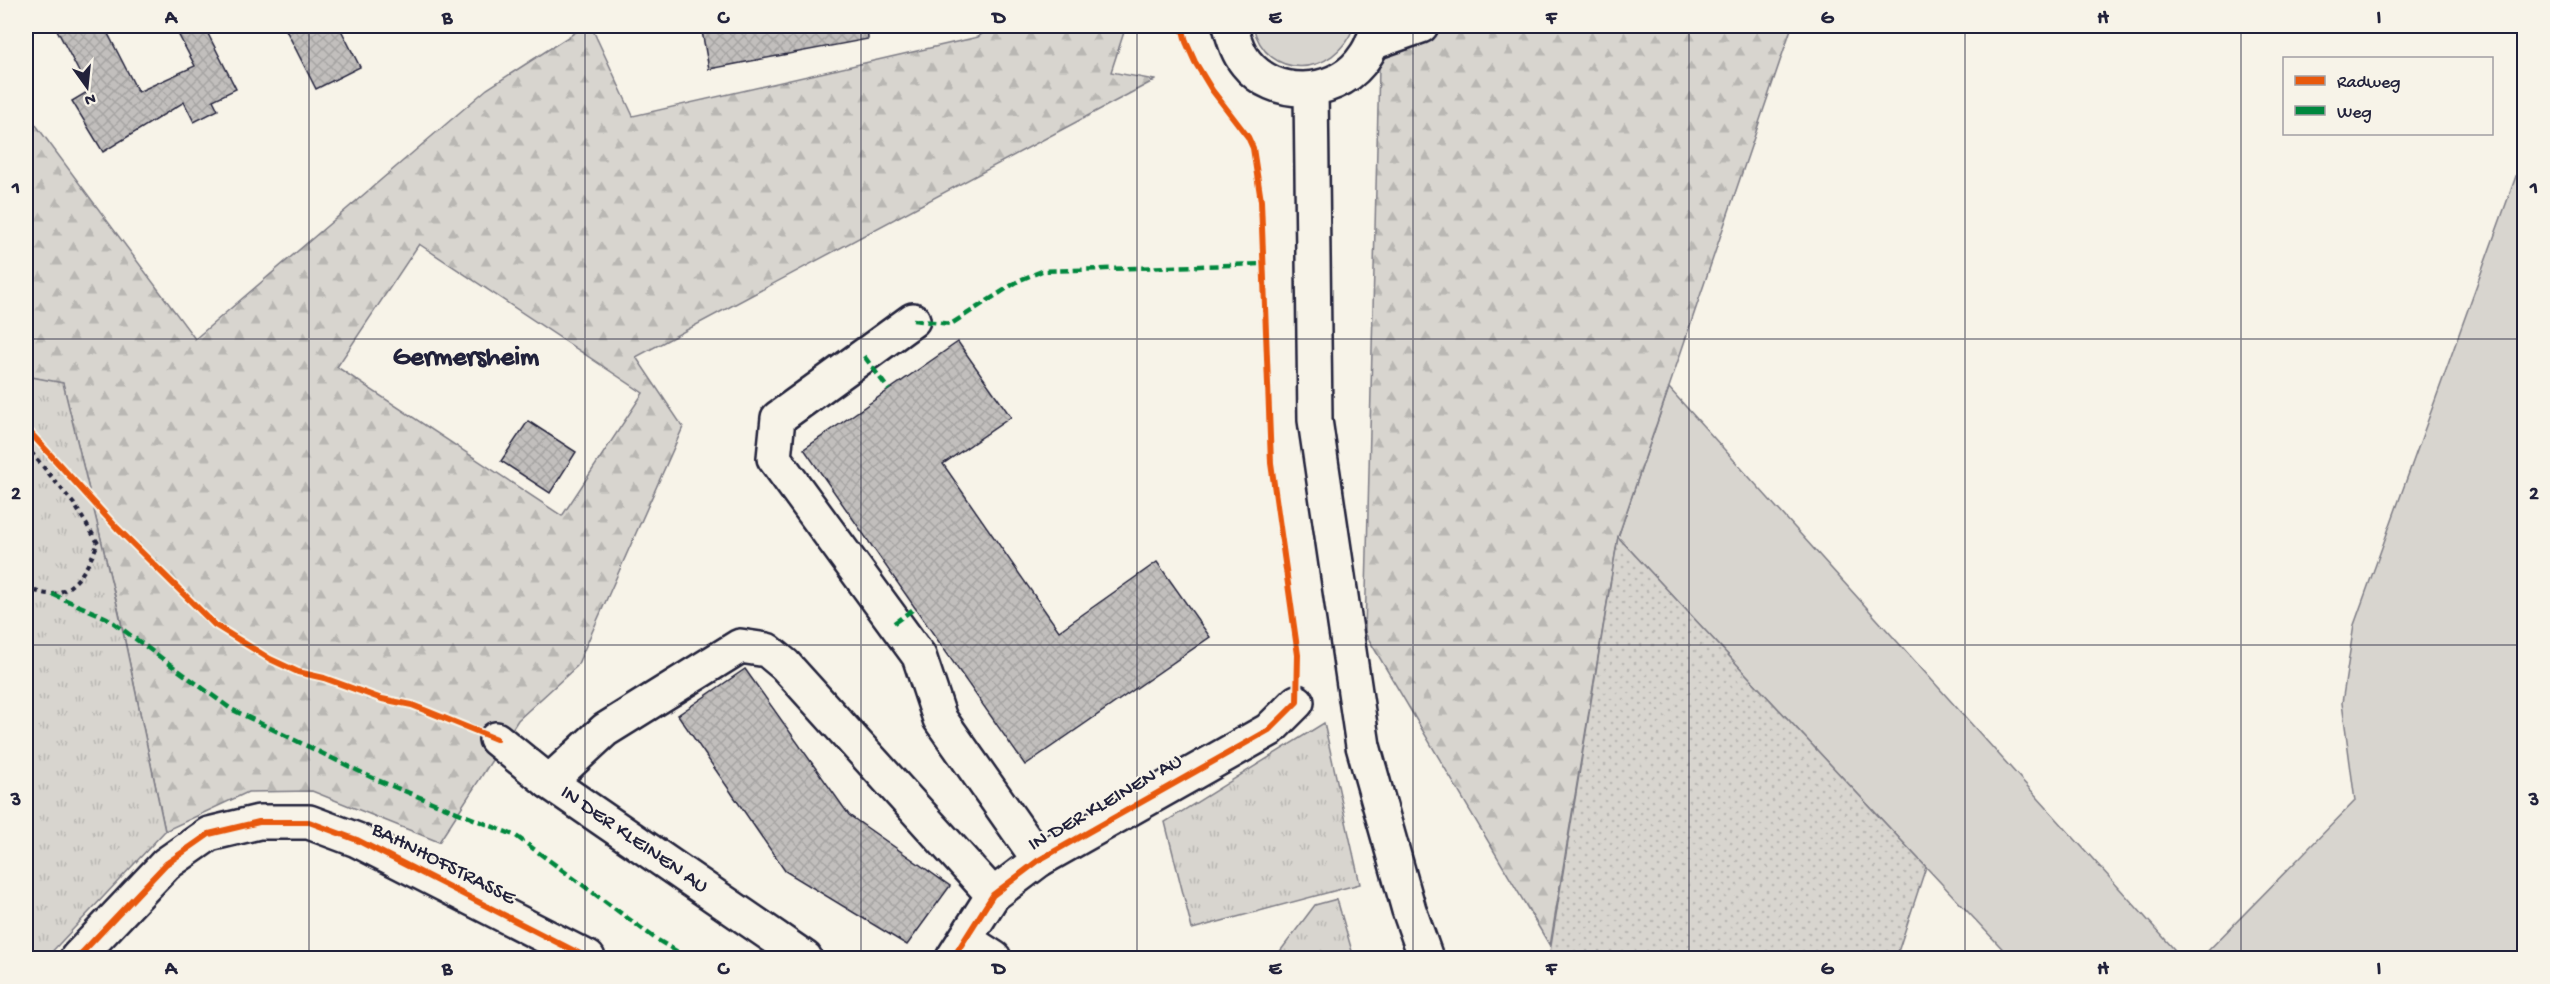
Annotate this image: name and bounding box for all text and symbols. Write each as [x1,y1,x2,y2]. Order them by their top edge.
text: A [164,8,179,31]
text: B [441,8,453,31]
text: C [717,8,731,31]
text: D [990,8,1006,31]
text: E [1269,8,1283,31]
text: F [1545,8,1558,31]
text: G [1821,8,1835,31]
text: H [2097,8,2109,31]
text: I [2377,8,2382,31]
north arrow [57,57,117,117]
legend [2283,57,2493,135]
text: Radweg [2337,73,2400,94]
text: N [82,88,97,109]
text: Weg [2337,103,2372,124]
text: 1 [11,178,20,201]
text: 1 [2529,178,2538,201]
district label: Germersheim [393,343,540,375]
text: 2 [11,484,21,507]
text: 2 [2529,484,2539,507]
street label: IN DER KLEINEN AU [1024,750,1188,858]
street label: IN DER KLEINEN AU [555,781,712,900]
text: 3 [10,790,21,813]
text: 3 [2528,790,2539,813]
street label: BAHNHOFSTRASSE [366,818,520,912]
text: A [164,959,179,982]
text: B [441,959,453,982]
text: C [717,959,731,982]
text: D [990,959,1006,982]
text: E [1269,959,1283,982]
text: F [1545,959,1558,982]
text: G [1821,959,1835,982]
text: H [2097,959,2109,982]
text: I [2377,959,2382,982]

